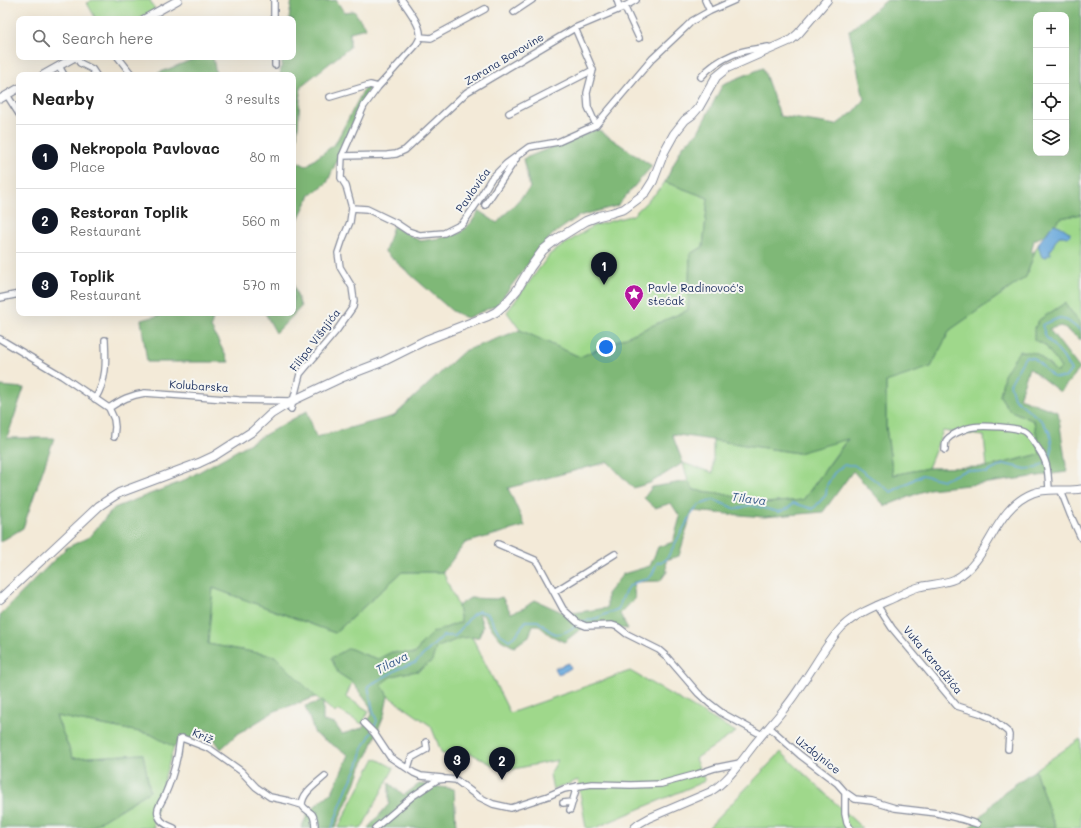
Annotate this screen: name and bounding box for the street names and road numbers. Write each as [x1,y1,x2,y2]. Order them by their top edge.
street label: Zorana Borovine [461,29,546,88]
street label: Pavlovića [452,164,493,215]
street label: Filipa Višnjića [286,305,343,374]
street label: Kolubarska [169,376,229,395]
street label: Vuka Karadžića [900,622,967,697]
street label: Križ [190,724,216,747]
street label: Uzdojnice [793,732,844,777]

